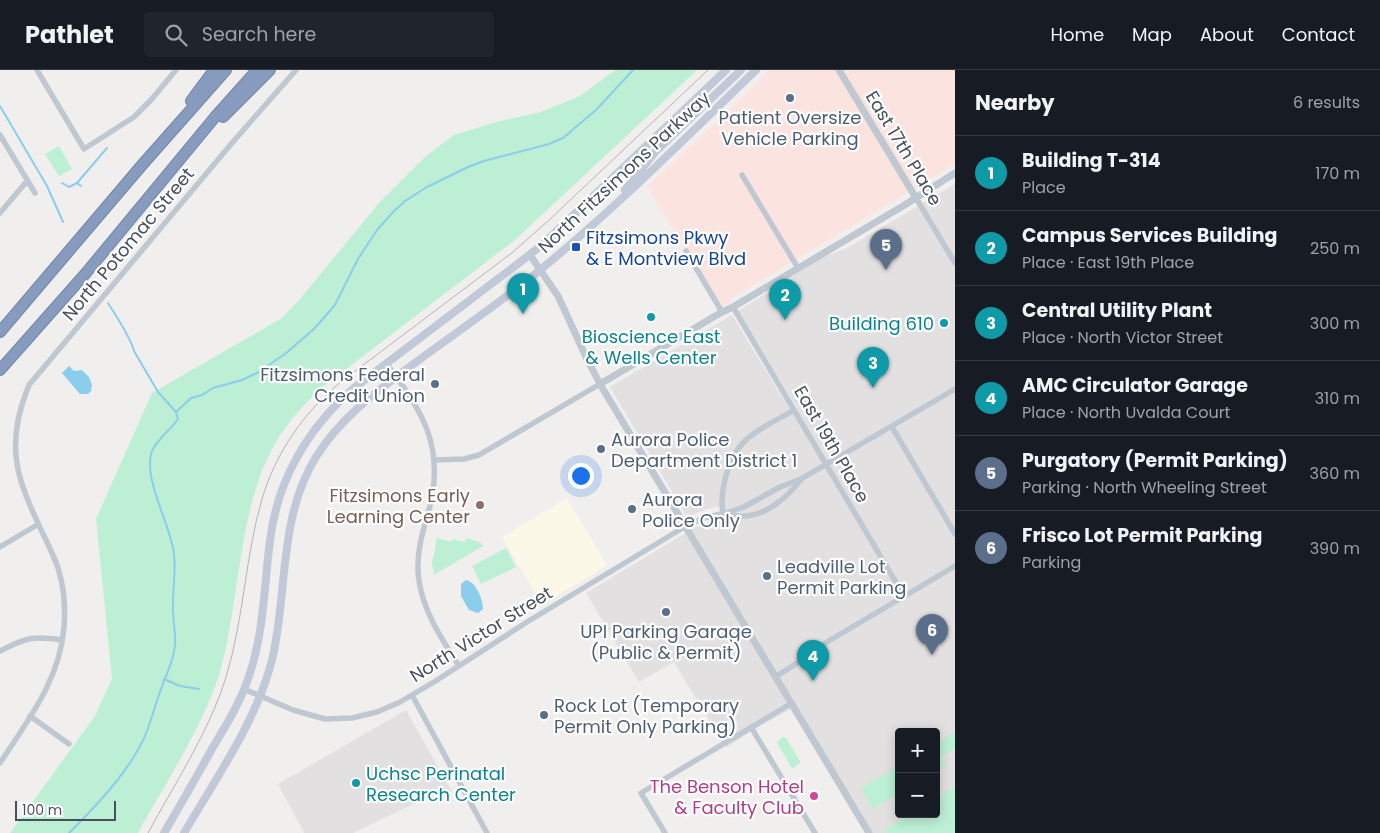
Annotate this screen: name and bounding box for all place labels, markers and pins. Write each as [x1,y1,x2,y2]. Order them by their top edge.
marker: Patient Oversize Vehicle Parking [784,92,796,104]
place label: Patient Oversize Vehicle Parking [719,105,861,151]
place label: Fitzsimons Pkwy & E Montview Blvd [586,225,746,271]
pin: 5 [870,229,902,270]
marker: Fitzsimons Pkwy & E Montview Blvd [570,241,582,253]
pin: 1 [507,273,539,314]
pin: 2 [769,279,801,320]
marker: Bioscience East & Wells Center [645,311,657,323]
place label: Building 610 [829,311,934,336]
marker: Building 610 [938,317,950,329]
place label: Bioscience East & Wells Center [582,324,720,370]
pin: 3 [857,347,889,388]
place label: Fitzsimons Federal Credit Union [260,362,425,408]
marker: Fitzsimons Federal Credit Union [429,378,441,390]
place label: Aurora Police Department District 1 [611,427,797,473]
marker: Aurora Police Department District 1 [595,443,607,455]
place label: Fitzsimons Early Learning Center [327,483,470,529]
place label: Aurora Police Only [642,487,740,533]
marker: Fitzsimons Early Learning Center [474,499,486,511]
marker: Aurora Police Only [626,503,638,515]
place label: Leadville Lot Permit Parking [777,554,906,600]
marker: Leadville Lot Permit Parking [761,570,773,582]
marker: UPI Parking Garage (Public & Permit) [660,606,672,618]
pin: 6 [916,614,948,655]
place label: UPI Parking Garage (Public & Permit) [580,619,752,665]
pin: 4 [797,640,829,681]
place label: Rock Lot (Temporary Permit Only Parking) [554,693,739,739]
marker: Rock Lot (Temporary Permit Only Parking) [538,709,550,721]
place label: Uchsc Perinatal Research Center [366,761,516,807]
place label: The Benson Hotel & Faculty Club [650,774,804,820]
marker: Uchsc Perinatal Research Center [350,777,362,789]
marker: The Benson Hotel & Faculty Club [808,790,820,802]

